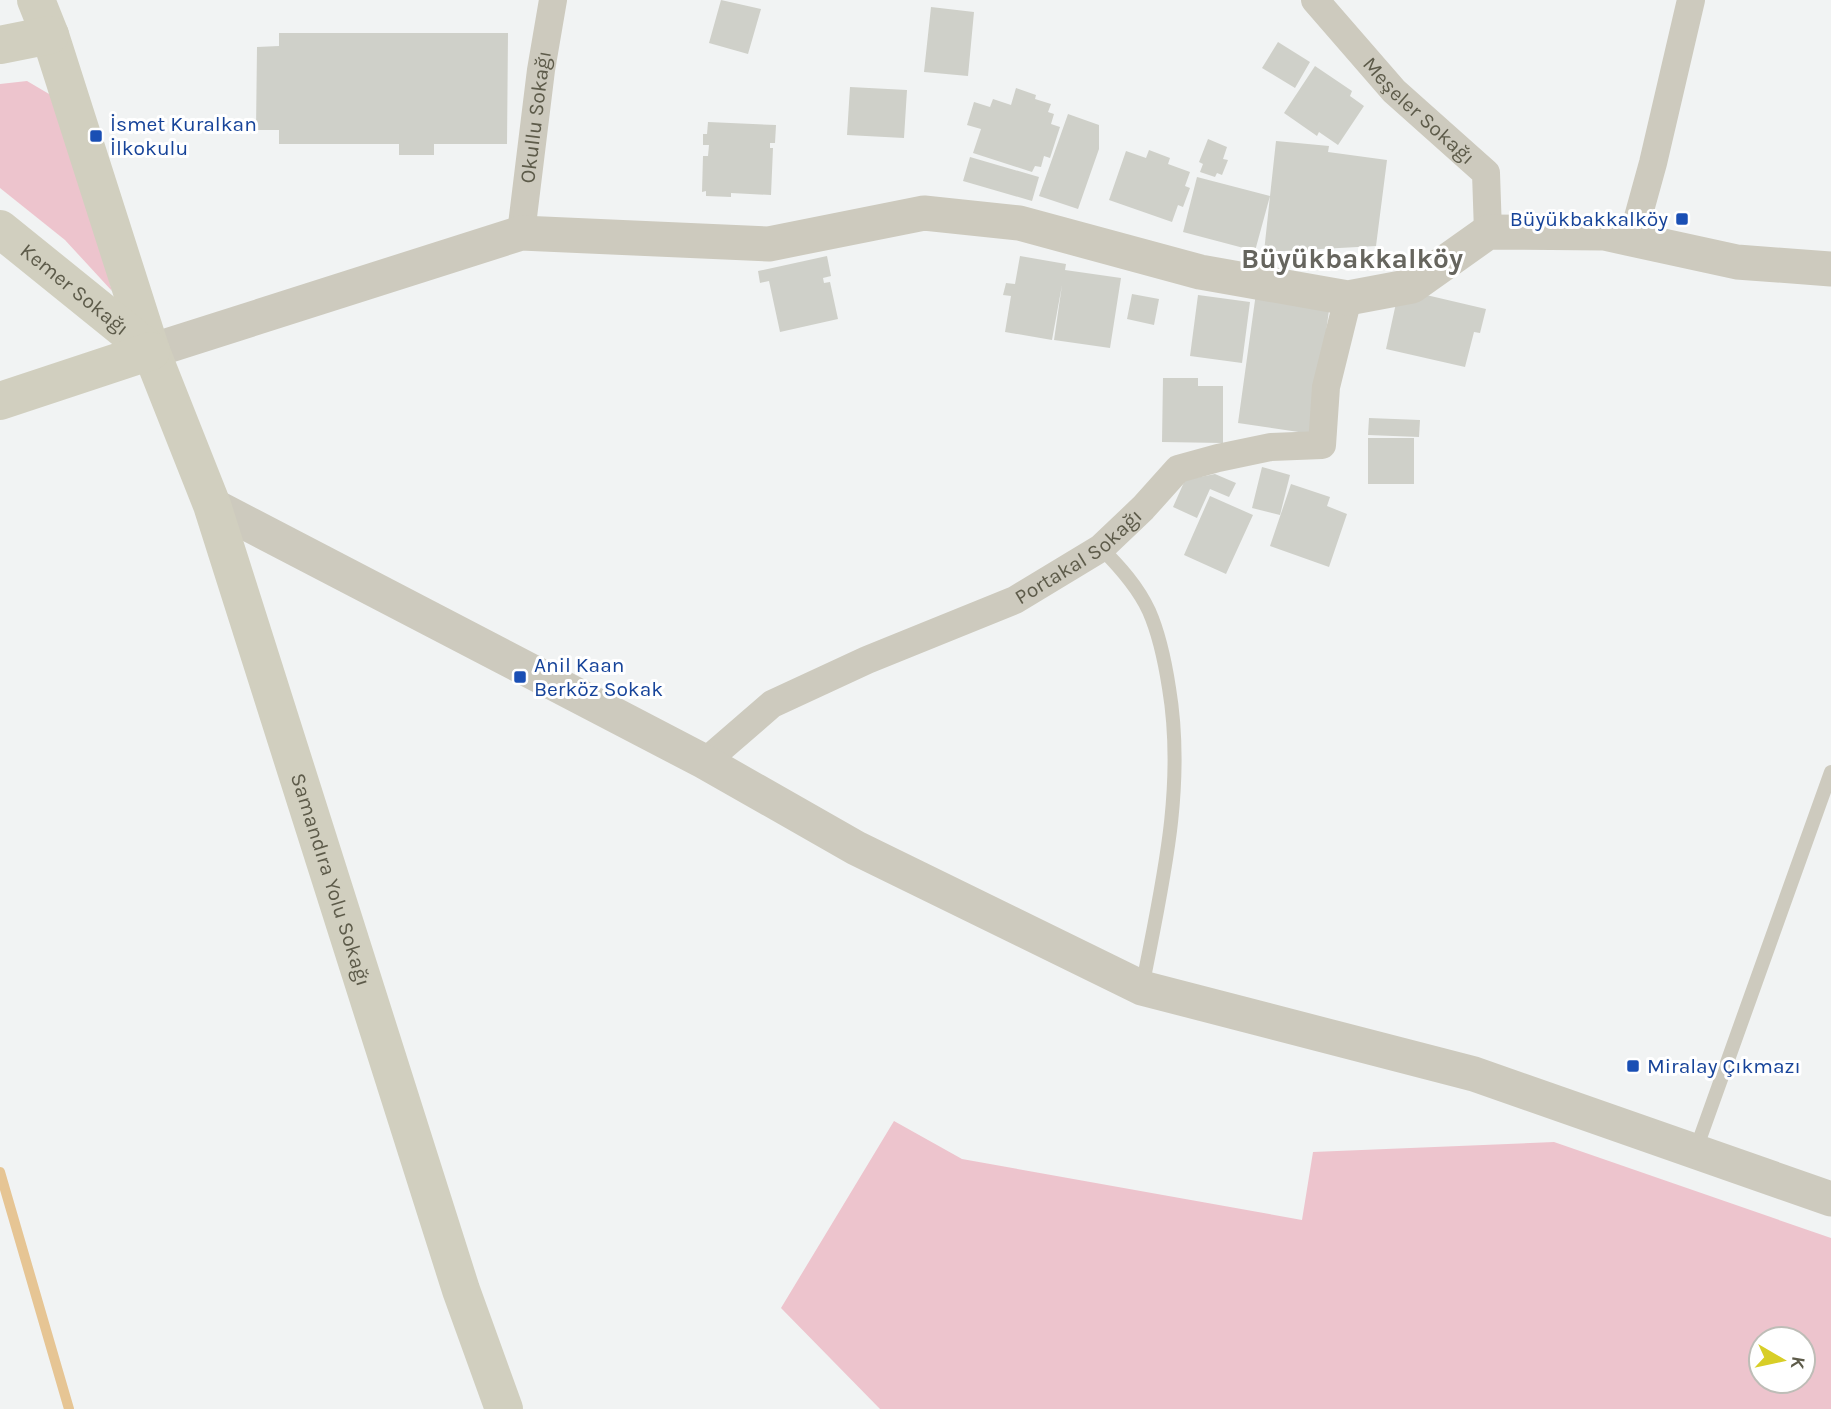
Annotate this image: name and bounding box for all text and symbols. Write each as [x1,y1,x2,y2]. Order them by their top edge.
street label: Okullu Sokağı [515,49,556,185]
street label: Meşeler Sokağı [1358,52,1480,169]
place label: İsmet Kuralkan İlkokulu [110,112,257,160]
marker: İsmet Kuralkan İlkokulu [88,128,104,144]
place label: Büyükbakkalköy [1510,207,1668,231]
marker: Büyükbakkalköy [1674,211,1690,227]
street label: Kemer Sokağı [16,238,134,340]
district label: Büyükbakkalköy [1241,242,1463,275]
street label: Portakal Sokağı [1010,504,1147,609]
place label: Anil Kaan Berköz Sokak [534,653,663,701]
marker: Anil Kaan Berköz Sokak [512,669,528,685]
street label: Samandıra Yolu Sokağı [286,770,376,989]
place label: Miralay Çıkmazı [1647,1054,1801,1078]
marker: Miralay Çıkmazı [1625,1058,1641,1074]
north arrow [1747,1325,1817,1395]
text: K [1786,1355,1810,1371]

